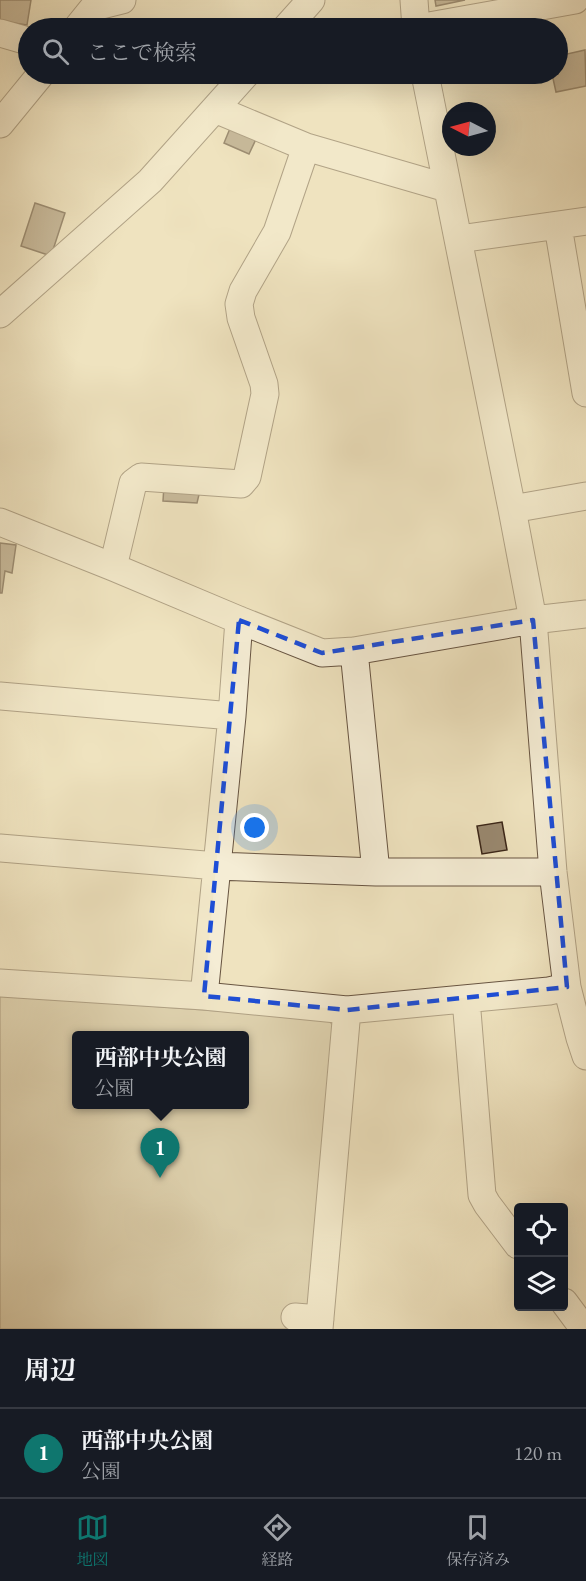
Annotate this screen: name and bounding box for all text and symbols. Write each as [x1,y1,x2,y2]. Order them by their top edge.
search box [18,18,568,84]
icon: search [39,35,72,68]
text: ここで検索 [87,38,197,67]
north arrow [442,102,496,156]
your location [240,813,269,842]
popup [72,1031,249,1109]
text: 西部中央公園 [94,1043,227,1072]
text: 公園 [94,1075,134,1101]
pin: 1 [140,1128,180,1178]
map controls [514,1203,568,1311]
button: locate [514,1203,568,1257]
button: layers [514,1257,568,1311]
text: 周辺 [24,1353,76,1387]
text: 西部中央公園 [81,1426,213,1455]
text: 1 [38,1440,49,1466]
text: 120 m [514,1440,562,1466]
text: 公園 [81,1458,121,1484]
tab: 地図 [76,1511,109,1570]
tab: 経路 [261,1511,294,1570]
tab: 保存済み [446,1511,510,1570]

